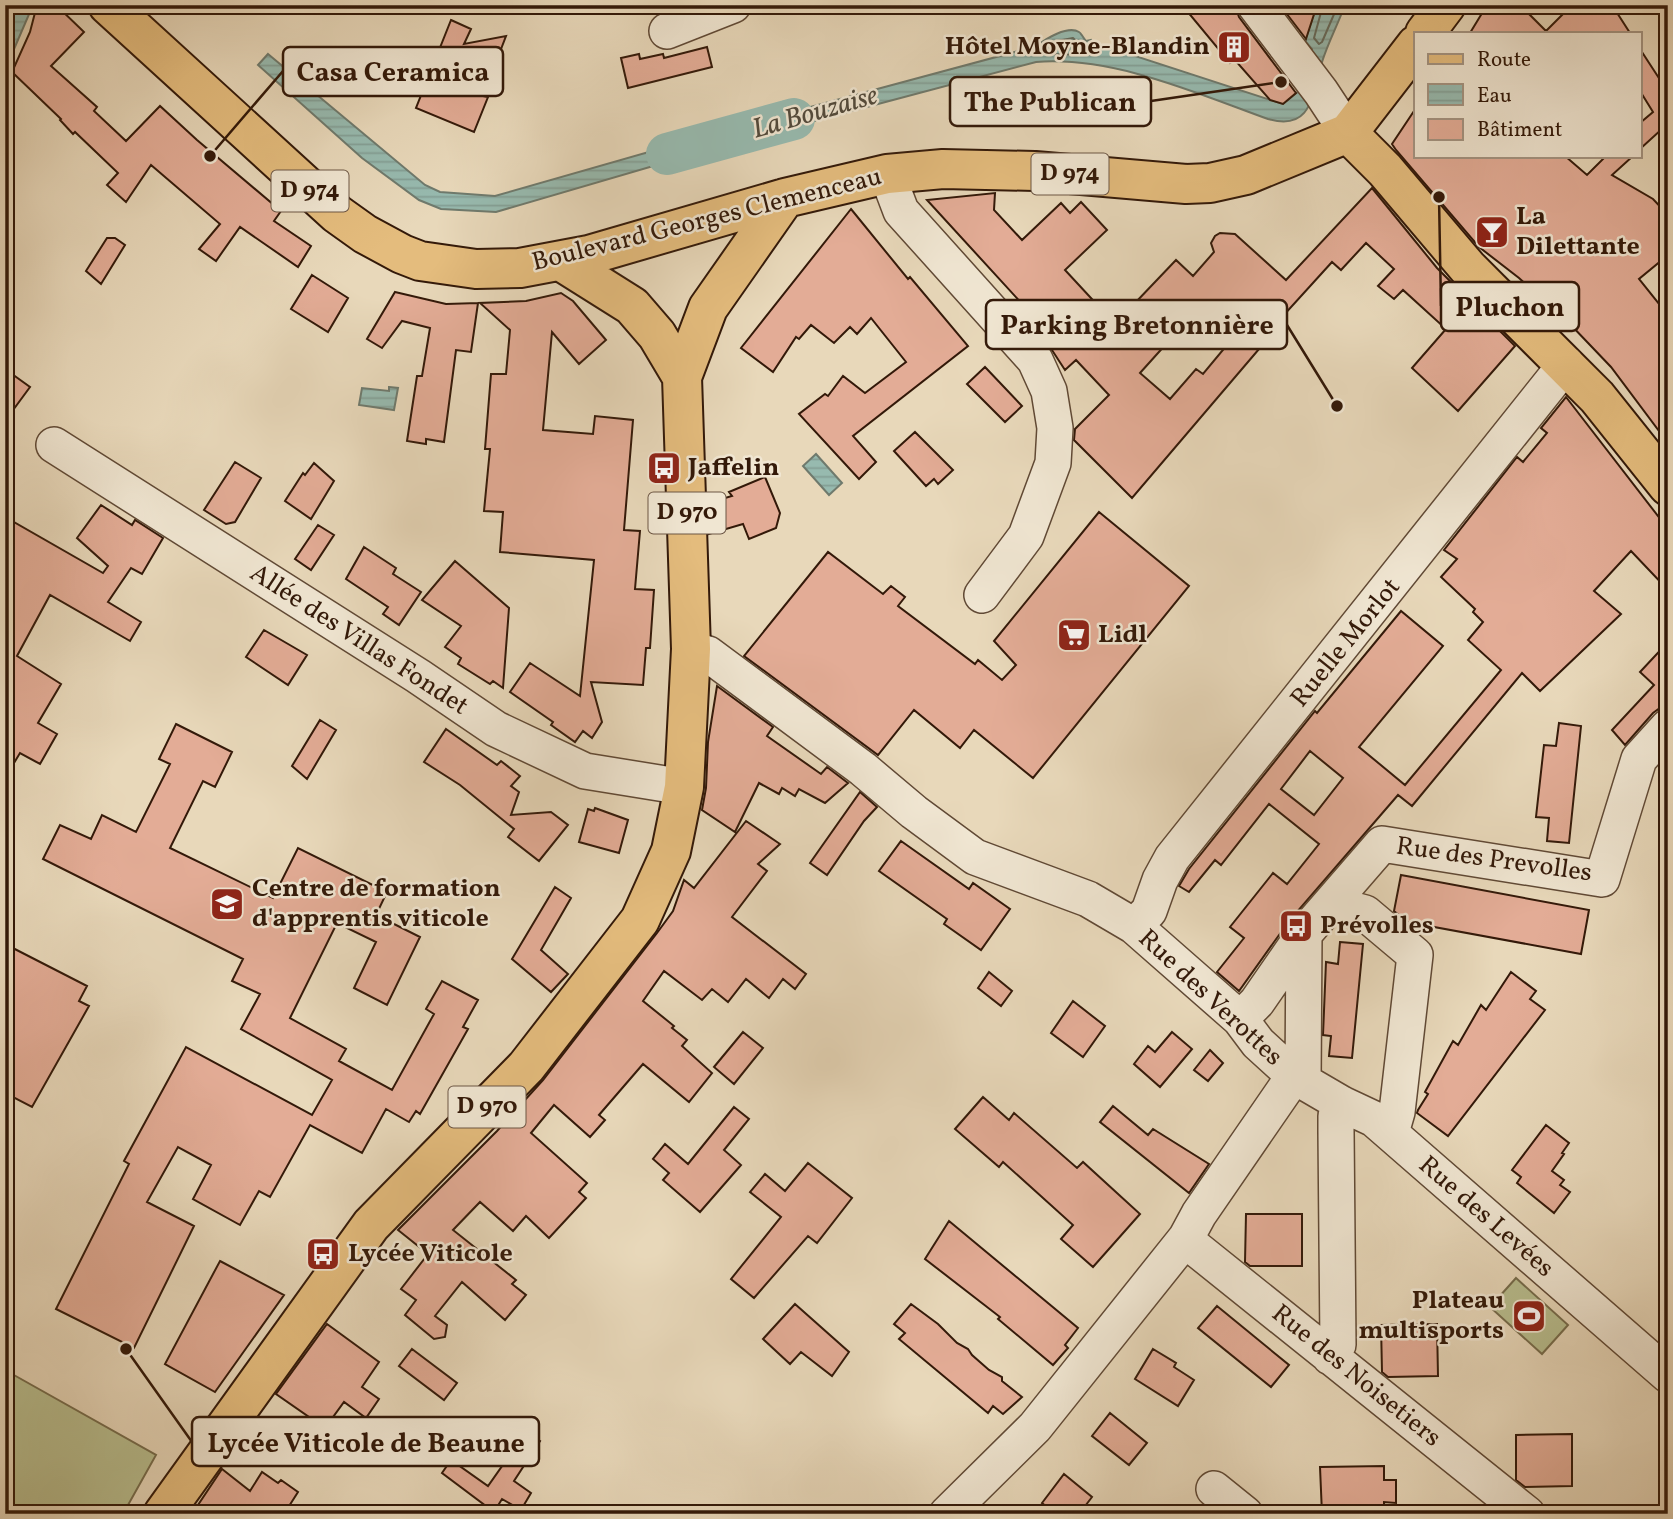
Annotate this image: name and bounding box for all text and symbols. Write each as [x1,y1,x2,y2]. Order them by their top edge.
building icon: Hôtel Moyne-Blandin [1215,28,1253,66]
place label: Hôtel Moyne-Blandin [945,29,1210,65]
legend [1414,32,1642,158]
text: Route [1477,46,1531,75]
callout: Casa Ceramica [283,47,503,96]
text: Casa Ceramica [297,54,489,93]
water label: La Bouzaise [748,76,882,150]
callout: The Publican [950,77,1151,126]
text: Eau [1477,82,1512,111]
text: The Publican [964,84,1136,123]
text: Bâtiment [1477,116,1562,145]
road number: D 974 [1032,154,1108,194]
street label: Boulevard Georges Clemenceau [528,159,886,281]
road number: D 974 [272,170,348,211]
place label: La Dilettante [1516,199,1640,265]
bar icon: La Dilettante [1473,213,1511,251]
callout: Pluchon [1441,282,1579,331]
text: Pluchon [1455,289,1565,328]
callout: Parking Bretonnière [986,300,1287,349]
text: Parking Bretonnière [1000,307,1274,346]
bus stop icon: Jaffelin [645,449,683,487]
place label: Jaffelin [687,450,779,486]
road number: D 970 [648,492,726,534]
street label: Allée des Villas Fondet [243,556,475,724]
street label: Ruelle Morlot [1283,571,1409,715]
supermarket icon: Lidl [1055,616,1093,654]
place label: Lidl [1098,617,1147,653]
street label: Rue des Prevolles [1394,828,1594,892]
place label: Centre de formation d'apprentis viticole [252,871,501,937]
school or university icon: Centre de formation d'apprentis viticole [208,885,246,923]
bus stop icon: Prévolles [1277,907,1315,945]
place label: Prévolles [1320,908,1434,944]
street label: Rue des Verottes [1130,921,1290,1075]
road number: D 970 [448,1086,526,1128]
street label: Rue des Levées [1410,1148,1562,1286]
bus stop icon: Lycée Viticole [304,1235,342,1273]
place label: Lycée Viticole [348,1236,513,1272]
place label: Plateau multisports [1359,1283,1504,1349]
street label: Rue des Noisetiers [1263,1296,1449,1456]
sports icon: Plateau multisports [1510,1297,1548,1335]
callout: Lycée Viticole de Beaune [192,1417,539,1466]
text: Lycée Viticole de Beaune [207,1425,525,1464]

